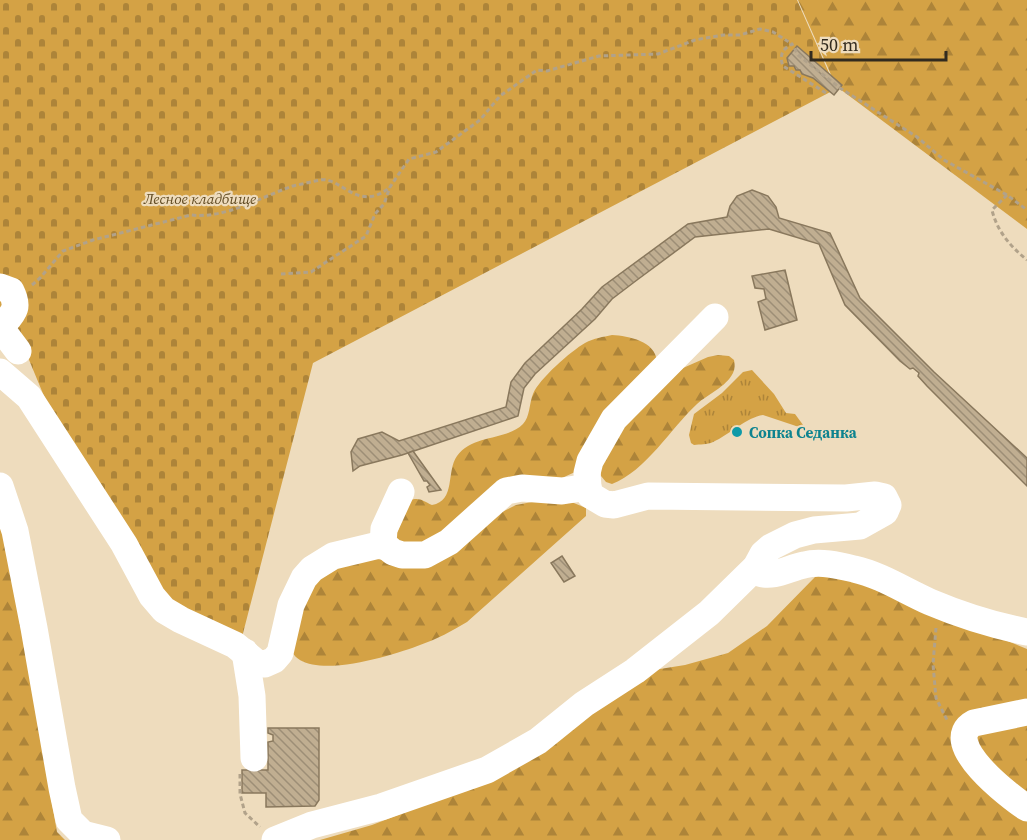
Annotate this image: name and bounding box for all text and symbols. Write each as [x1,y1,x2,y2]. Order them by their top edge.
scale bar [811,24,946,62]
text: 50 m [820,32,858,57]
park label: Лесное кладбище [143,188,256,209]
place label: Сопка Седанка [749,422,858,443]
marker: Сопка Седанка [730,425,744,439]

